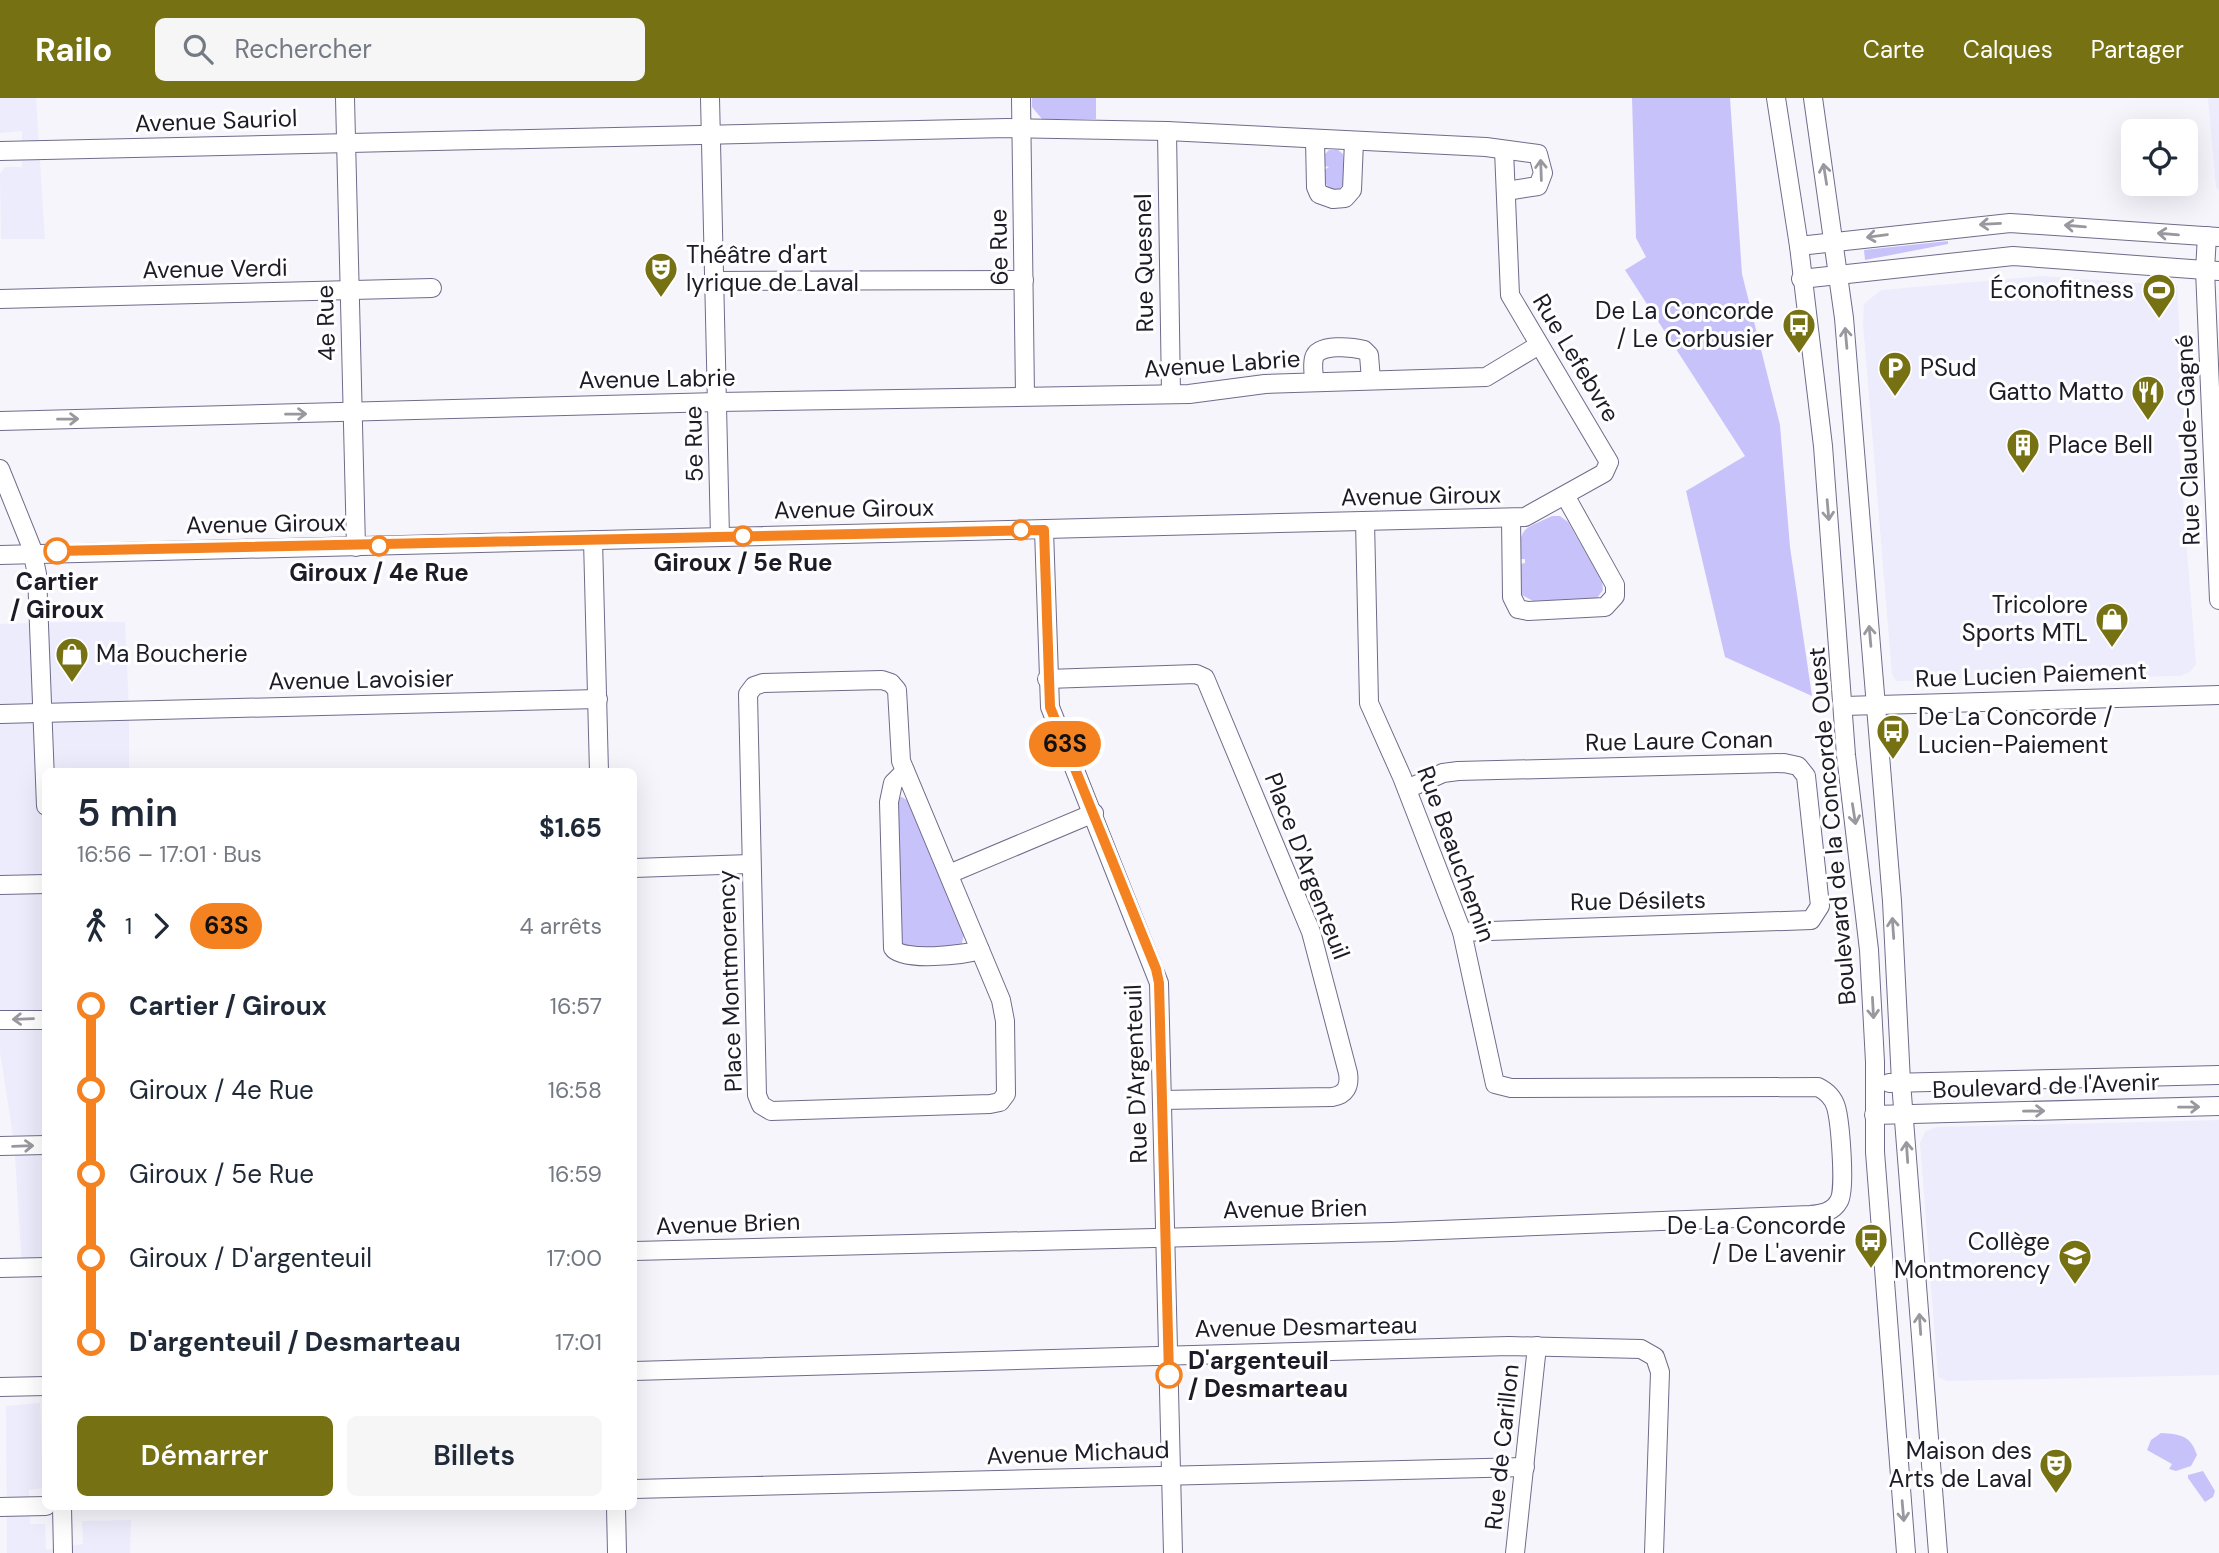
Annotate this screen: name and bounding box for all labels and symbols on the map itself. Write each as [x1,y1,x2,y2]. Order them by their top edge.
street label: Avenue Sauriol [134,102,298,139]
one-way arrow [1535,159,1548,182]
one-way arrow [1818,163,1831,186]
street label: Rue Quesnel [1127,193,1160,333]
street label: 6e Rue [982,208,1015,286]
one-way arrow [1979,217,2002,230]
one-way arrow [2064,219,2087,232]
one-way arrow [2157,227,2180,240]
one-way arrow [1866,230,1889,243]
place label: Théâtre d'art lyrique de Laval [686,239,859,298]
theatre icon: Théâtre d'art lyrique de Laval [642,250,680,299]
street label: Avenue Verdi [142,252,288,285]
sports icon: Éconofitness [2140,271,2178,320]
place label: Éconofitness [1990,274,2134,305]
street label: 4e Rue [309,284,342,362]
street label: Rue Lefebvre [1526,288,1627,428]
place label: De La Concorde / Le Corbusier [1595,295,1774,354]
bus stop icon: De La Concorde / Le Corbusier [1780,306,1818,355]
one-way arrow [1839,327,1852,350]
street label: Rue Claude-Gagné [2168,334,2207,546]
street label: Avenue Labrie [1143,343,1301,384]
parking icon: PSud [1876,349,1914,398]
place label: PSud [1920,352,1977,383]
street label: Avenue Labrie [578,362,736,395]
restaurant icon: Gatto Matto [2129,373,2167,422]
place label: Gatto Matto [1988,376,2124,407]
street label: 5e Rue [677,406,710,482]
one-way arrow [284,407,307,420]
one-way arrow [56,413,79,426]
building icon: Place Bell [2004,426,2042,475]
place label: Place Bell [2048,429,2153,460]
street label: Avenue Giroux [1341,479,1501,512]
street label: Avenue Giroux [774,492,934,525]
one-way arrow [1822,498,1835,521]
street label: Avenue Giroux [186,507,346,540]
unlabelled marker [1011,520,1031,540]
marker: Giroux / 5e Rue [733,526,753,546]
marker: Giroux / 4e Rue [369,536,389,556]
marker: Cartier / Giroux [44,538,70,564]
place label: Giroux / 5e Rue [654,547,832,578]
place label: Giroux / 4e Rue [289,557,469,588]
place label: Cartier / Giroux [10,566,104,625]
place label: Tricolore Sports MTL [1962,589,2088,648]
shop icon: Tricolore Sports MTL [2093,600,2131,649]
one-way arrow [1863,626,1876,648]
shop icon: Ma Boucherie [53,635,91,684]
place label: Ma Boucherie [96,638,248,669]
street label: Boulevard de la Concorde Ouest [1800,646,1863,1006]
street label: Rue Lucien Paiement [1915,655,2147,694]
street label: Avenue Lavoisier [268,662,454,697]
place label: De La Concorde / Lucien-Paiement [1918,701,2113,760]
bus stop icon: De La Concorde / Lucien-Paiement [1874,712,1912,761]
line badge: 63S [1025,721,1105,767]
street label: Rue Laure Conan [1585,723,1773,758]
street label: Rue Beauchemin [1410,762,1503,946]
street label: Place D'Argenteuil [1258,768,1357,964]
one-way arrow [1847,803,1860,825]
street label: Place Montmorency [710,869,749,1093]
street label: Rue Désilets [1570,884,1706,917]
one-way arrow [1887,916,1900,939]
street label: Rue D'Argenteuil [1117,984,1154,1164]
one-way arrow [1867,997,1880,1019]
one-way arrow [12,1013,35,1026]
street label: Boulevard de l'Avenir [1932,1066,2160,1105]
one-way arrow [2177,1100,2200,1114]
one-way arrow [2022,1104,2045,1117]
one-way arrow [11,1140,34,1153]
one-way arrow [1900,1141,1913,1164]
street label: Avenue Brien [1222,1192,1367,1225]
street label: Avenue Brien [655,1205,801,1242]
place label: De La Concorde / De L'avenir [1667,1210,1846,1269]
bus stop icon: De La Concorde / De L'avenir [1852,1221,1890,1270]
place label: Collège Montmorency [1894,1226,2050,1285]
school or university icon: Collège Montmorency [2056,1237,2094,1286]
street label: Avenue Desmarteau [1194,1309,1418,1344]
one-way arrow [1913,1313,1926,1336]
place label: D'argenteuil / Desmarteau [1188,1345,1348,1404]
marker: D'argenteuil / Desmarteau [1156,1362,1182,1388]
street label: Rue de Carillon [1477,1362,1526,1531]
street label: Avenue Michaud [986,1434,1170,1471]
place label: Maison des Arts de Laval [1889,1435,2032,1494]
theatre icon: Maison des Arts de Laval [2037,1446,2075,1495]
one-way arrow [1897,1499,1910,1522]

